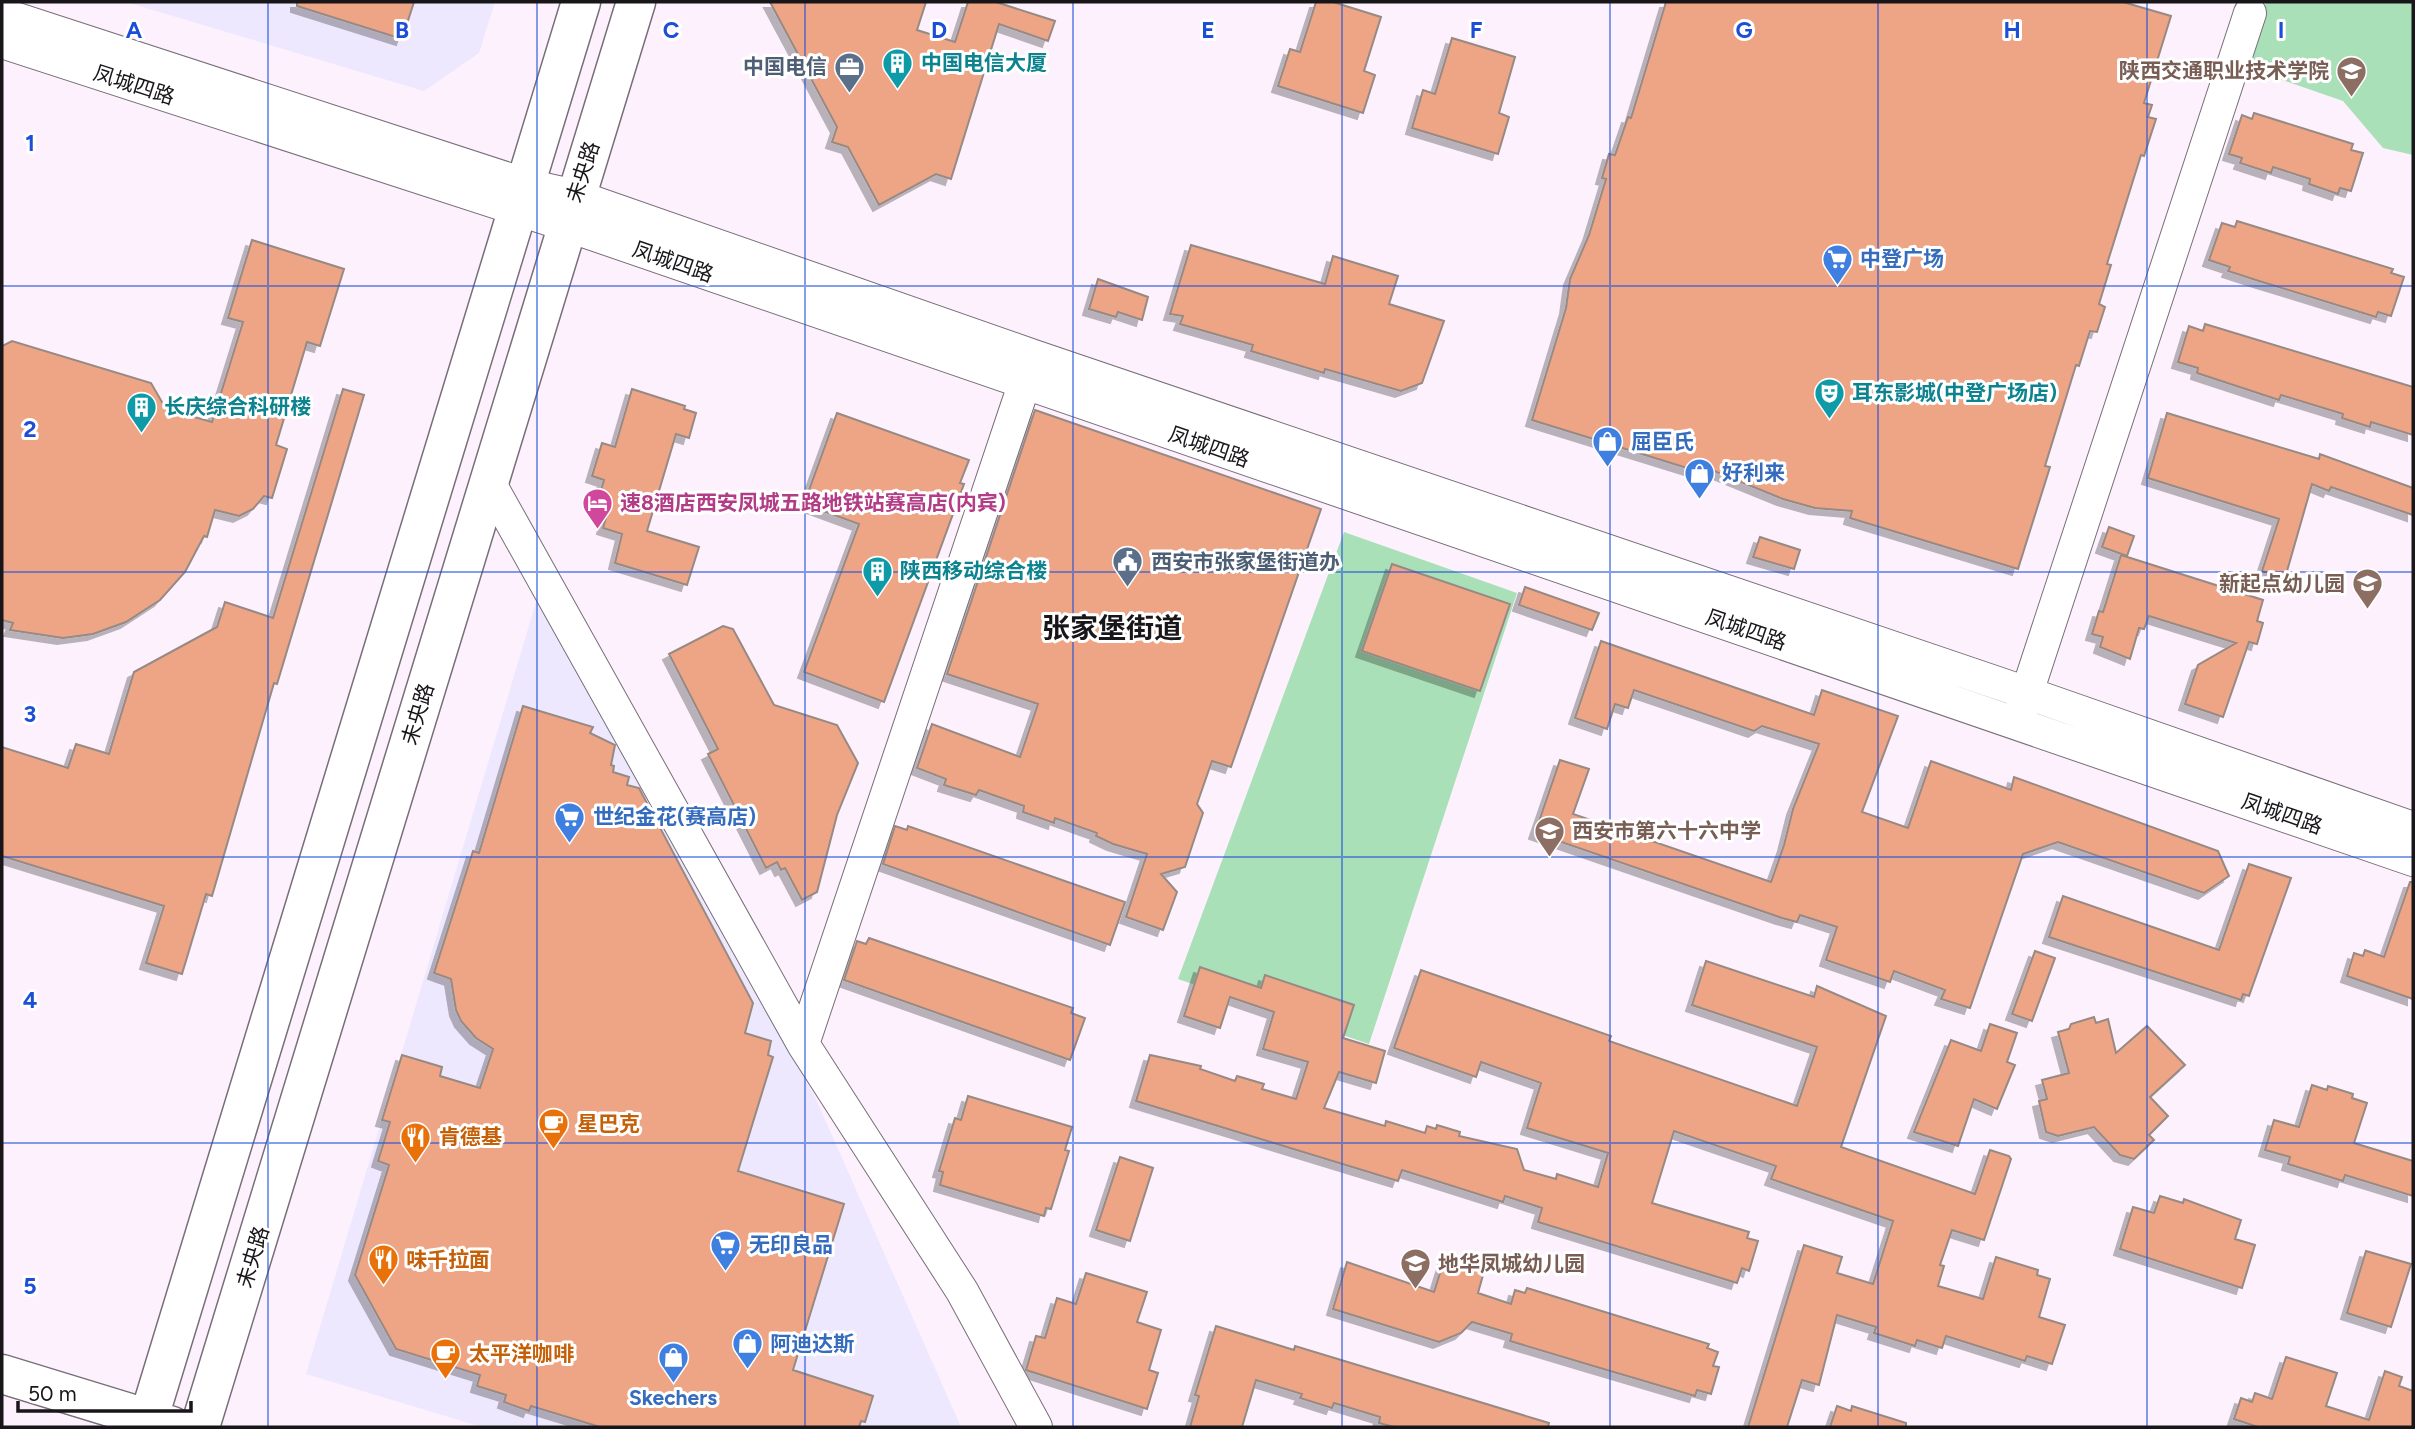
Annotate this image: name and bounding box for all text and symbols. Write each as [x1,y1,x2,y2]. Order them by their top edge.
text: A [126,16,143,44]
text: B [395,16,409,44]
text: C [663,16,680,44]
text: D [931,16,947,44]
text: E [1201,16,1215,44]
text: F [1470,16,1483,44]
text: G [1735,16,1753,44]
text: H [2003,16,2021,44]
text: I [2278,16,2284,44]
building icon: 中国电信大厦 [881,46,915,90]
office icon: 中国电信 [833,50,867,94]
place label: 中国电信大厦 [921,50,1047,75]
place label: 中国电信 [743,54,827,79]
school or university icon: 陕西交通职业技术学院 [2335,54,2369,98]
place label: 陕西交通职业技术学院 [2119,58,2329,83]
street label: 凤城四路 [90,60,178,109]
text: 1 [25,129,35,157]
street label: 未央路 [561,138,604,206]
street label: 凤城四路 [629,236,717,287]
supermarket icon: 中登广场 [1820,242,1854,286]
place label: 中登广场 [1860,246,1944,271]
theatre icon: 耳东影城(中登广场店) [1812,376,1846,420]
place label: 耳东影城(中登广场店) [1852,380,2057,405]
building icon: 长庆综合科研楼 [124,390,158,434]
place label: 长庆综合科研楼 [164,394,311,419]
text: 2 [23,415,37,443]
street label: 凤城四路 [1165,421,1253,472]
shop icon: 屈臣氏 [1591,425,1625,469]
place label: 屈臣氏 [1631,429,1694,454]
shop icon: 好利来 [1682,456,1716,500]
place label: 好利来 [1722,460,1785,485]
hotel icon: 速8酒店西安凤城五路地铁站赛高店(内宾) [580,486,614,530]
place label: 速8酒店西安凤城五路地铁站赛高店(内宾) [620,490,1006,515]
public building icon: 西安市张家堡街道办 [1111,545,1145,589]
place label: 西安市张家堡街道办 [1151,549,1340,574]
building icon: 陕西移动综合楼 [860,554,894,598]
place label: 陕西移动综合楼 [900,558,1047,583]
school or university icon: 新起点幼儿园 [2351,567,2385,611]
place label: 新起点幼儿园 [2219,571,2345,596]
street label: 凤城四路 [1702,604,1790,655]
district label: 张家堡街道 [1042,611,1182,645]
street label: 未央路 [396,680,439,748]
text: 3 [24,700,36,728]
street label: 凤城四路 [2238,788,2326,839]
supermarket icon: 世纪金花(赛高店) [553,800,587,844]
place label: 世纪金花(赛高店) [593,804,756,829]
school or university icon: 西安市第六十六中学 [1532,814,1566,858]
place label: 西安市第六十六中学 [1572,818,1761,843]
text: 4 [23,986,37,1014]
cafe icon: 星巴克 [537,1107,571,1151]
place label: 星巴克 [577,1111,640,1136]
restaurant icon: 肯德基 [399,1120,433,1164]
place label: 肯德基 [439,1124,502,1149]
street label: 未央路 [231,1223,274,1291]
supermarket icon: 无印良品 [709,1228,743,1272]
place label: 无印良品 [749,1232,833,1257]
restaurant icon: 味千拉面 [366,1243,400,1287]
place label: 味千拉面 [406,1247,490,1272]
school or university icon: 地华凤城幼儿园 [1398,1247,1432,1291]
place label: 地华凤城幼儿园 [1438,1251,1585,1276]
text: 5 [23,1272,37,1300]
shop icon: 阿迪达斯 [730,1327,764,1371]
place label: 阿迪达斯 [770,1331,854,1356]
cafe icon: 太平洋咖啡 [429,1337,463,1381]
place label: 太平洋咖啡 [469,1341,574,1366]
shop icon: Skechers [656,1341,690,1385]
scale bar [18,1370,191,1414]
text: 50 m [28,1381,77,1406]
place label: Skechers [629,1385,717,1410]

